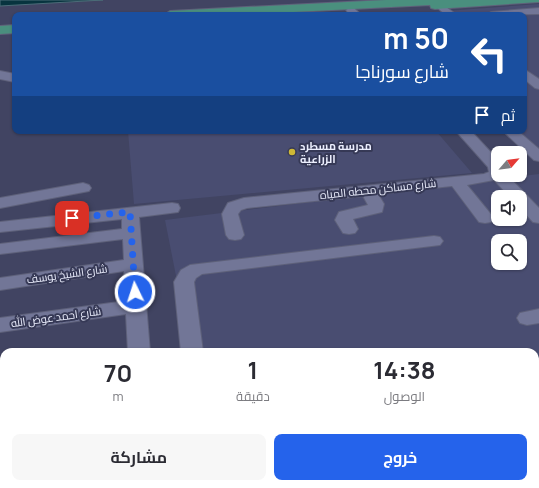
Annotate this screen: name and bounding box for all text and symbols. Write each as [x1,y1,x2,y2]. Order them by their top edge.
text: 50 m [383,19,449,57]
icon: left [463,28,515,80]
text: شارع سورناجا [355,59,449,83]
icon: arrive [471,104,493,126]
text: ثم [501,105,515,126]
place label: مدرسة مسطرد الزراعية [300,138,372,166]
north arrow [491,146,527,182]
map controls [491,146,527,270]
marker: مدرسة مسطرد الزراعية [287,147,297,157]
street label: شارع مساكن محطه المياه [319,175,437,203]
button: sound [491,190,527,226]
pin [55,201,89,235]
icon: arrive [61,207,83,229]
button: search [491,234,527,270]
street label: شارع الشيخ يوسف [26,260,108,288]
position arrow [114,271,156,313]
street label: شارع احمد عوض الله [10,303,102,331]
text: 1 [248,353,258,386]
text: 14:38 [373,353,435,386]
text: 70 [104,356,132,389]
text: m [112,387,123,405]
text: دقيقة [236,387,270,405]
text: الوصول [384,387,425,405]
button: مشاركة [12,434,266,480]
button: خروج [274,434,527,480]

